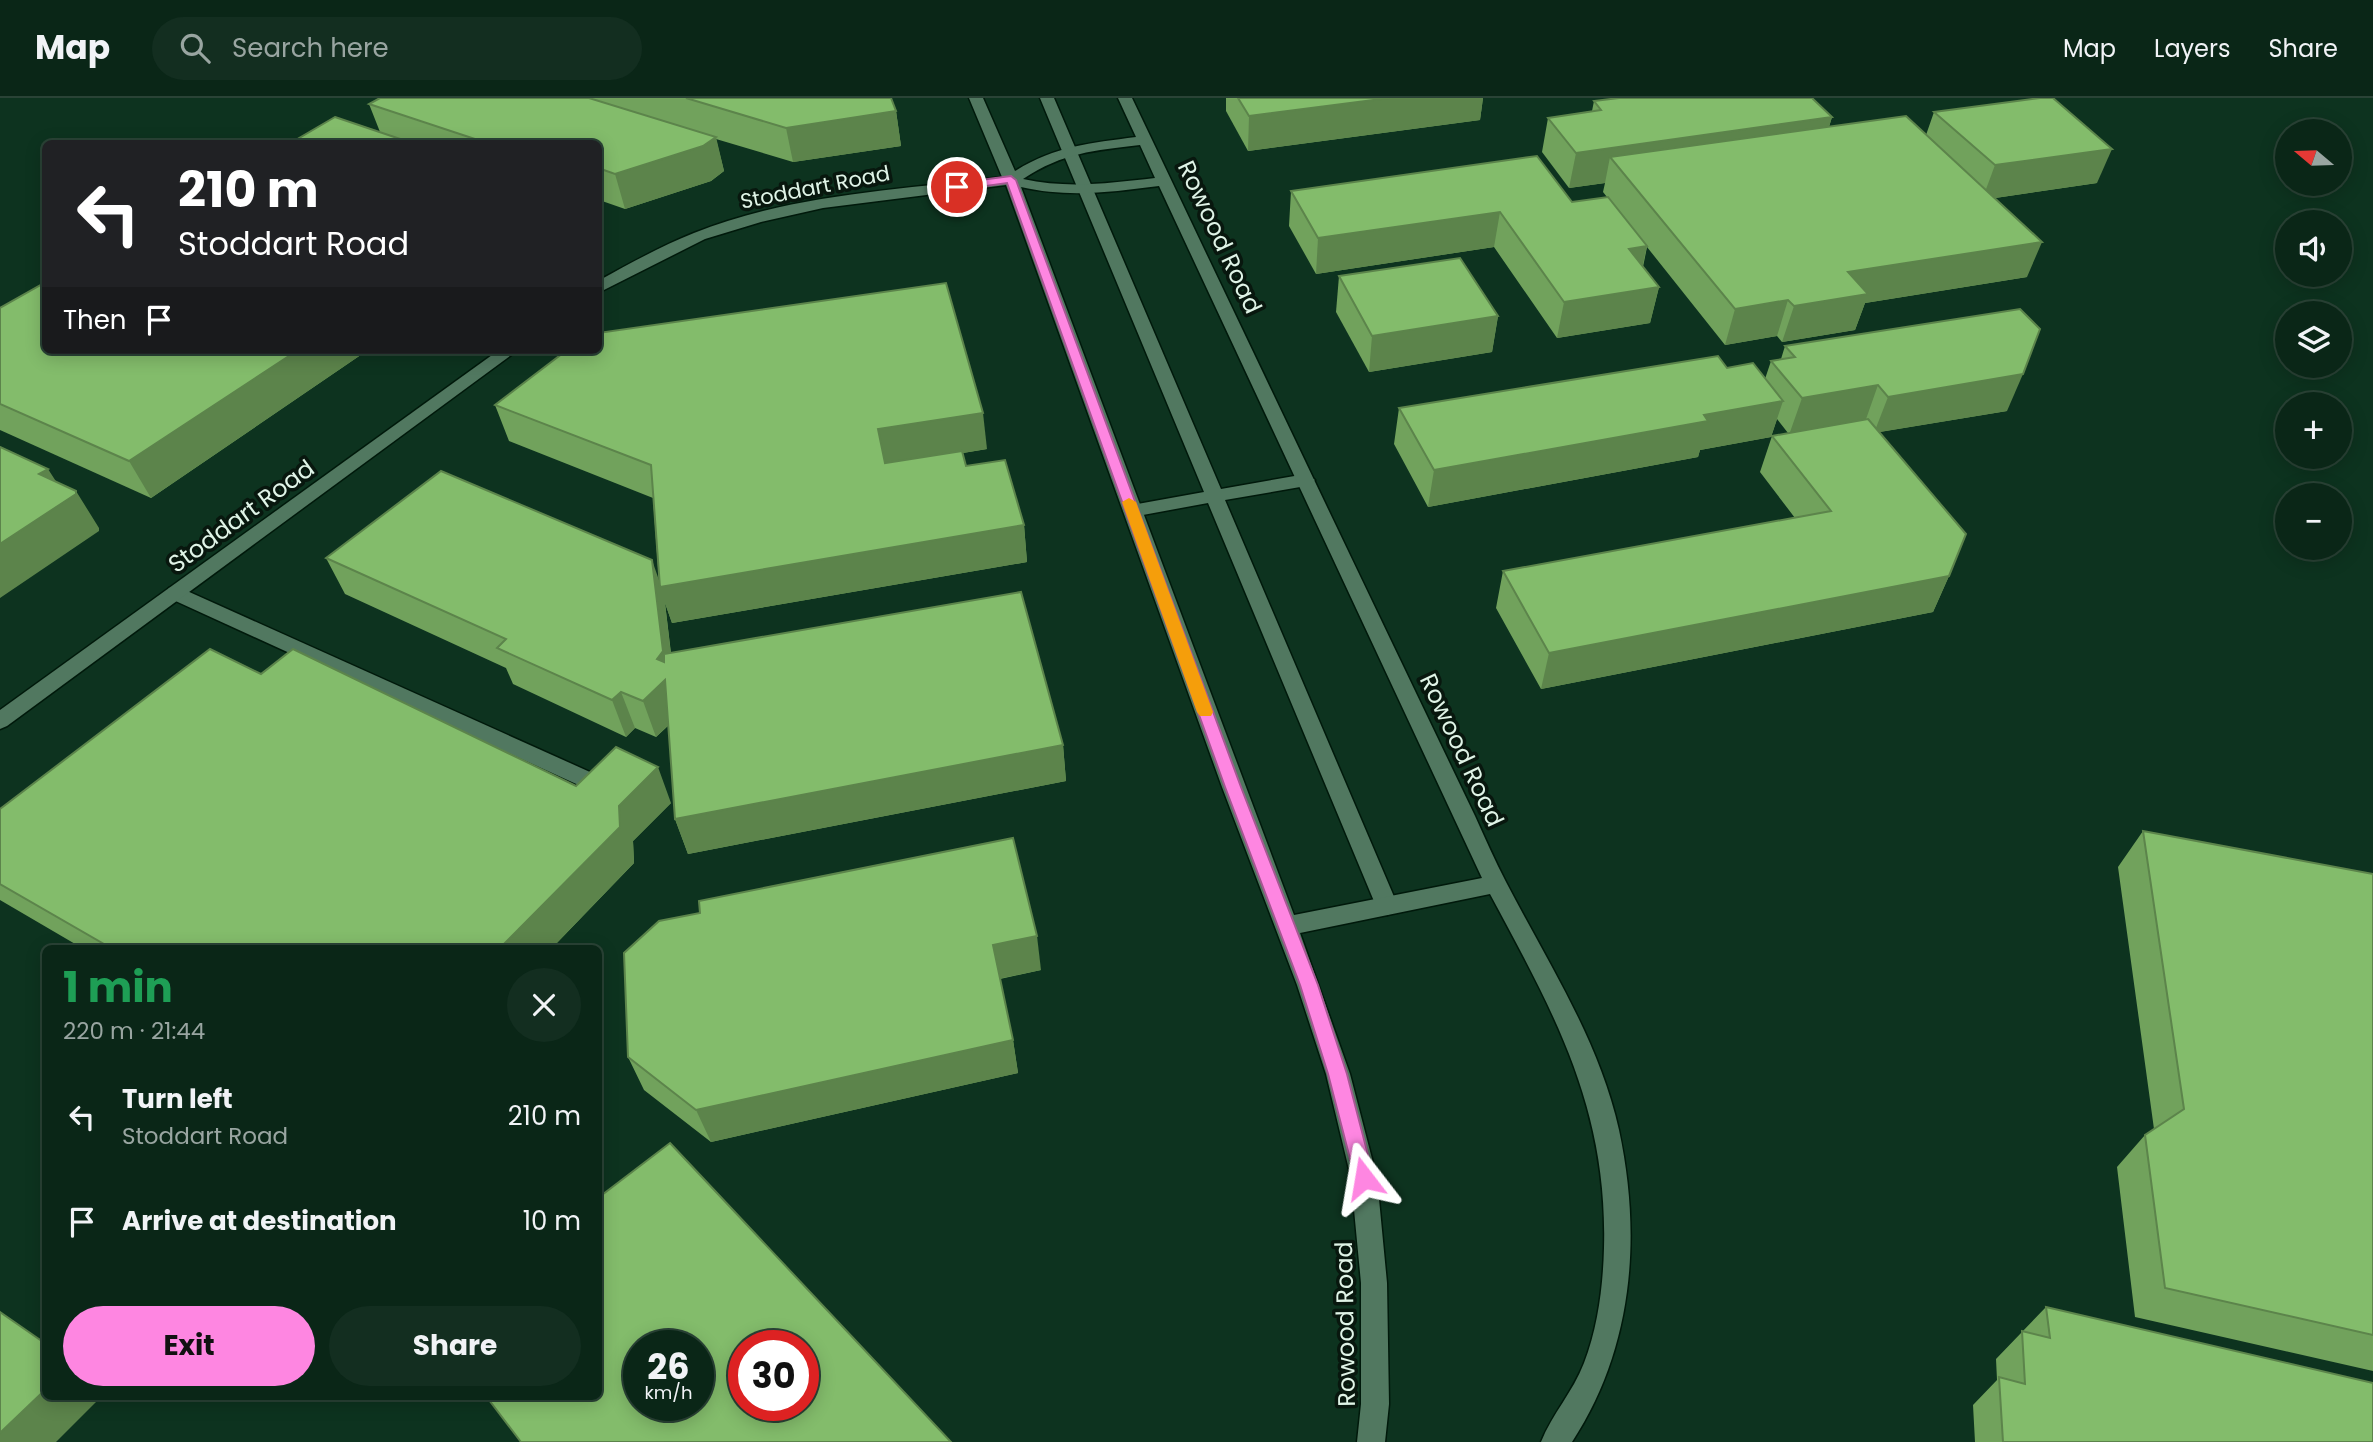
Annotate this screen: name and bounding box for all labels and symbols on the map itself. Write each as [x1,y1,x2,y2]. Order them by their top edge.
north arrow [2275,119,2352,196]
street label: Rowood Road [1170,155,1270,319]
pin [927,157,987,217]
street label: Stoddart Road [738,158,892,216]
street label: Stoddart Road [161,452,321,580]
street label: Rowood Road [1412,668,1512,832]
position arrow [1327,1141,1401,1215]
street label: Rowood Road [1327,1241,1363,1407]
speed limit sign: 30 [728,1330,819,1421]

